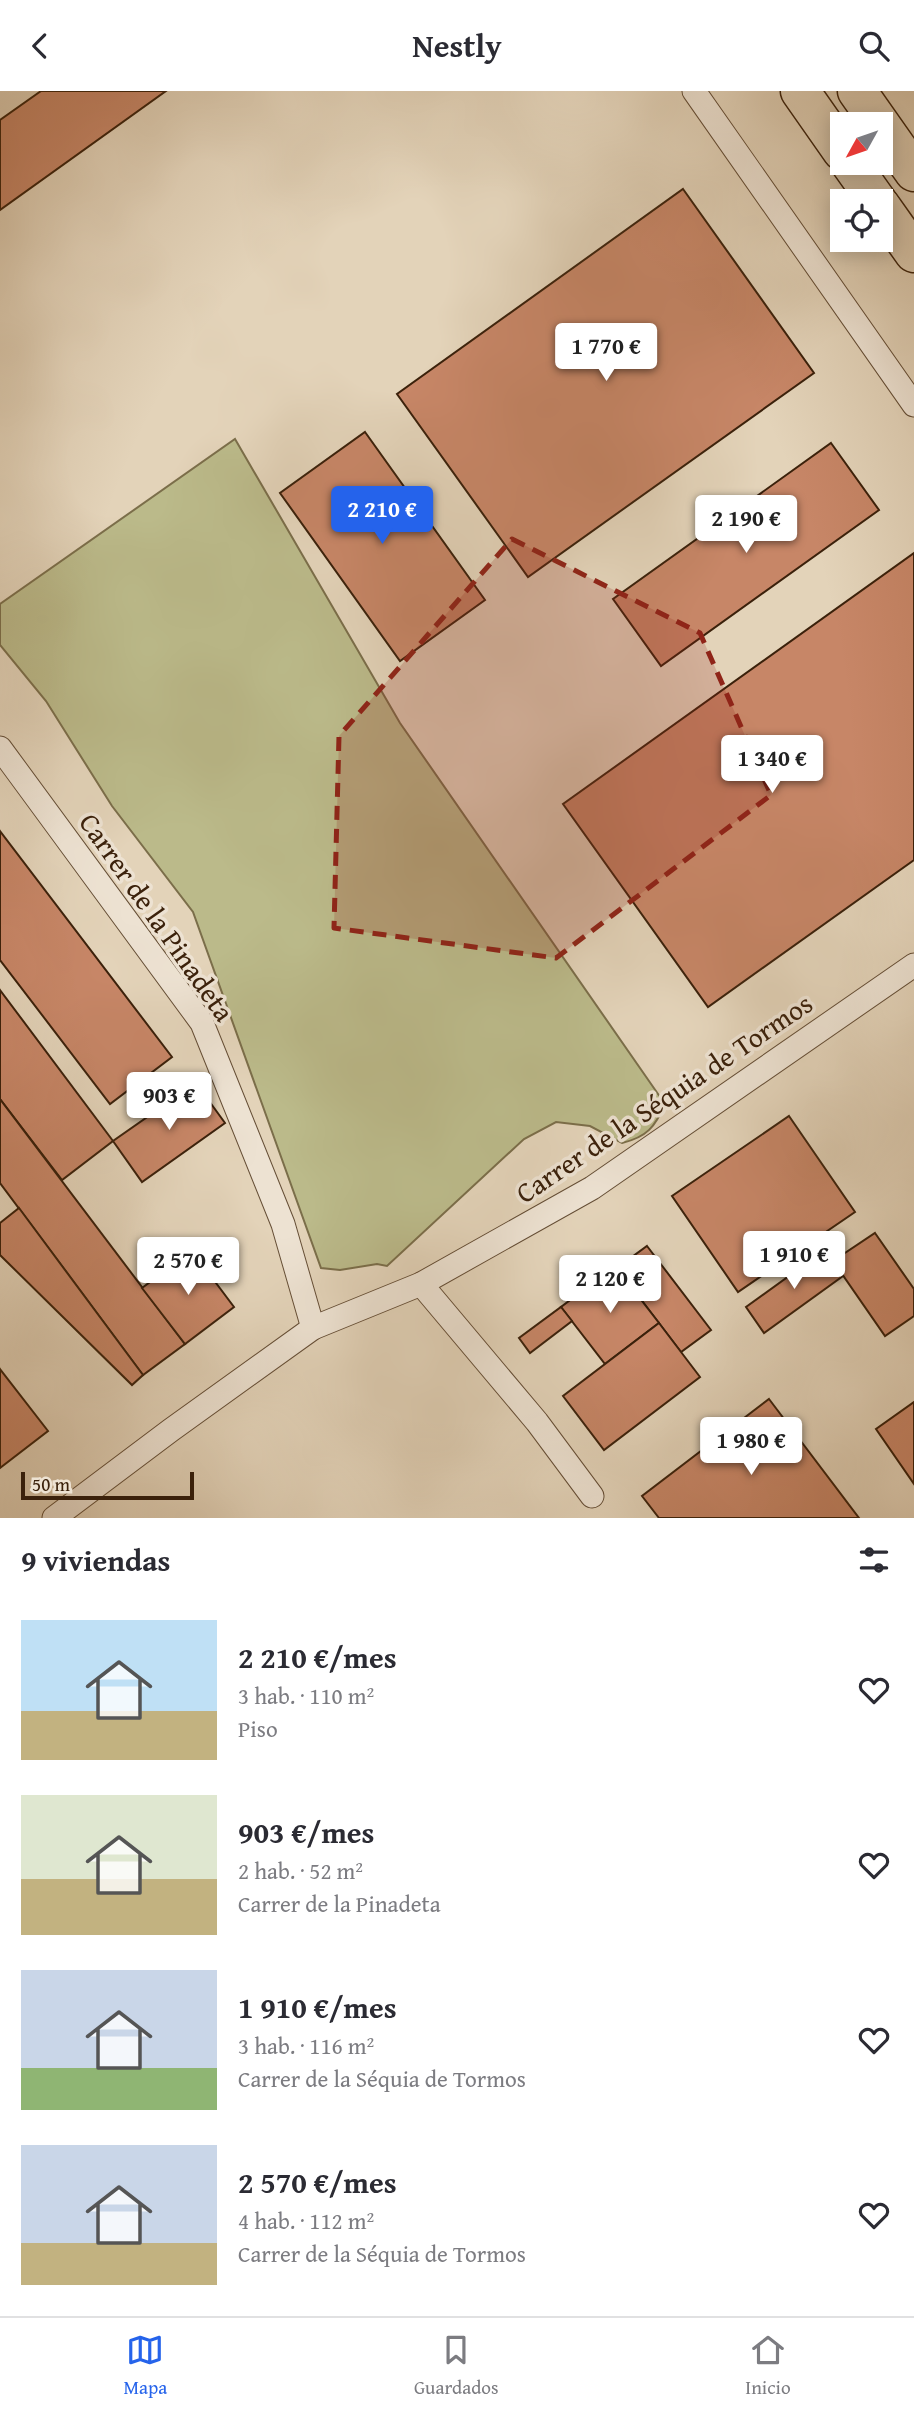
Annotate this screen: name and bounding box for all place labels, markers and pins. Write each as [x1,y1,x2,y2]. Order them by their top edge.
pin: 1 770 € [541,323,671,383]
pin: 2 210 € [317,487,447,546]
pin: 2 190 € [681,496,811,555]
pin: 1 340 € [707,735,837,795]
pin: 903 € [120,1073,218,1132]
pin: 1 910 € [729,1231,859,1291]
pin: 2 570 € [123,1237,253,1297]
pin: 2 120 € [545,1255,675,1315]
pin: 1 980 € [686,1417,816,1477]

